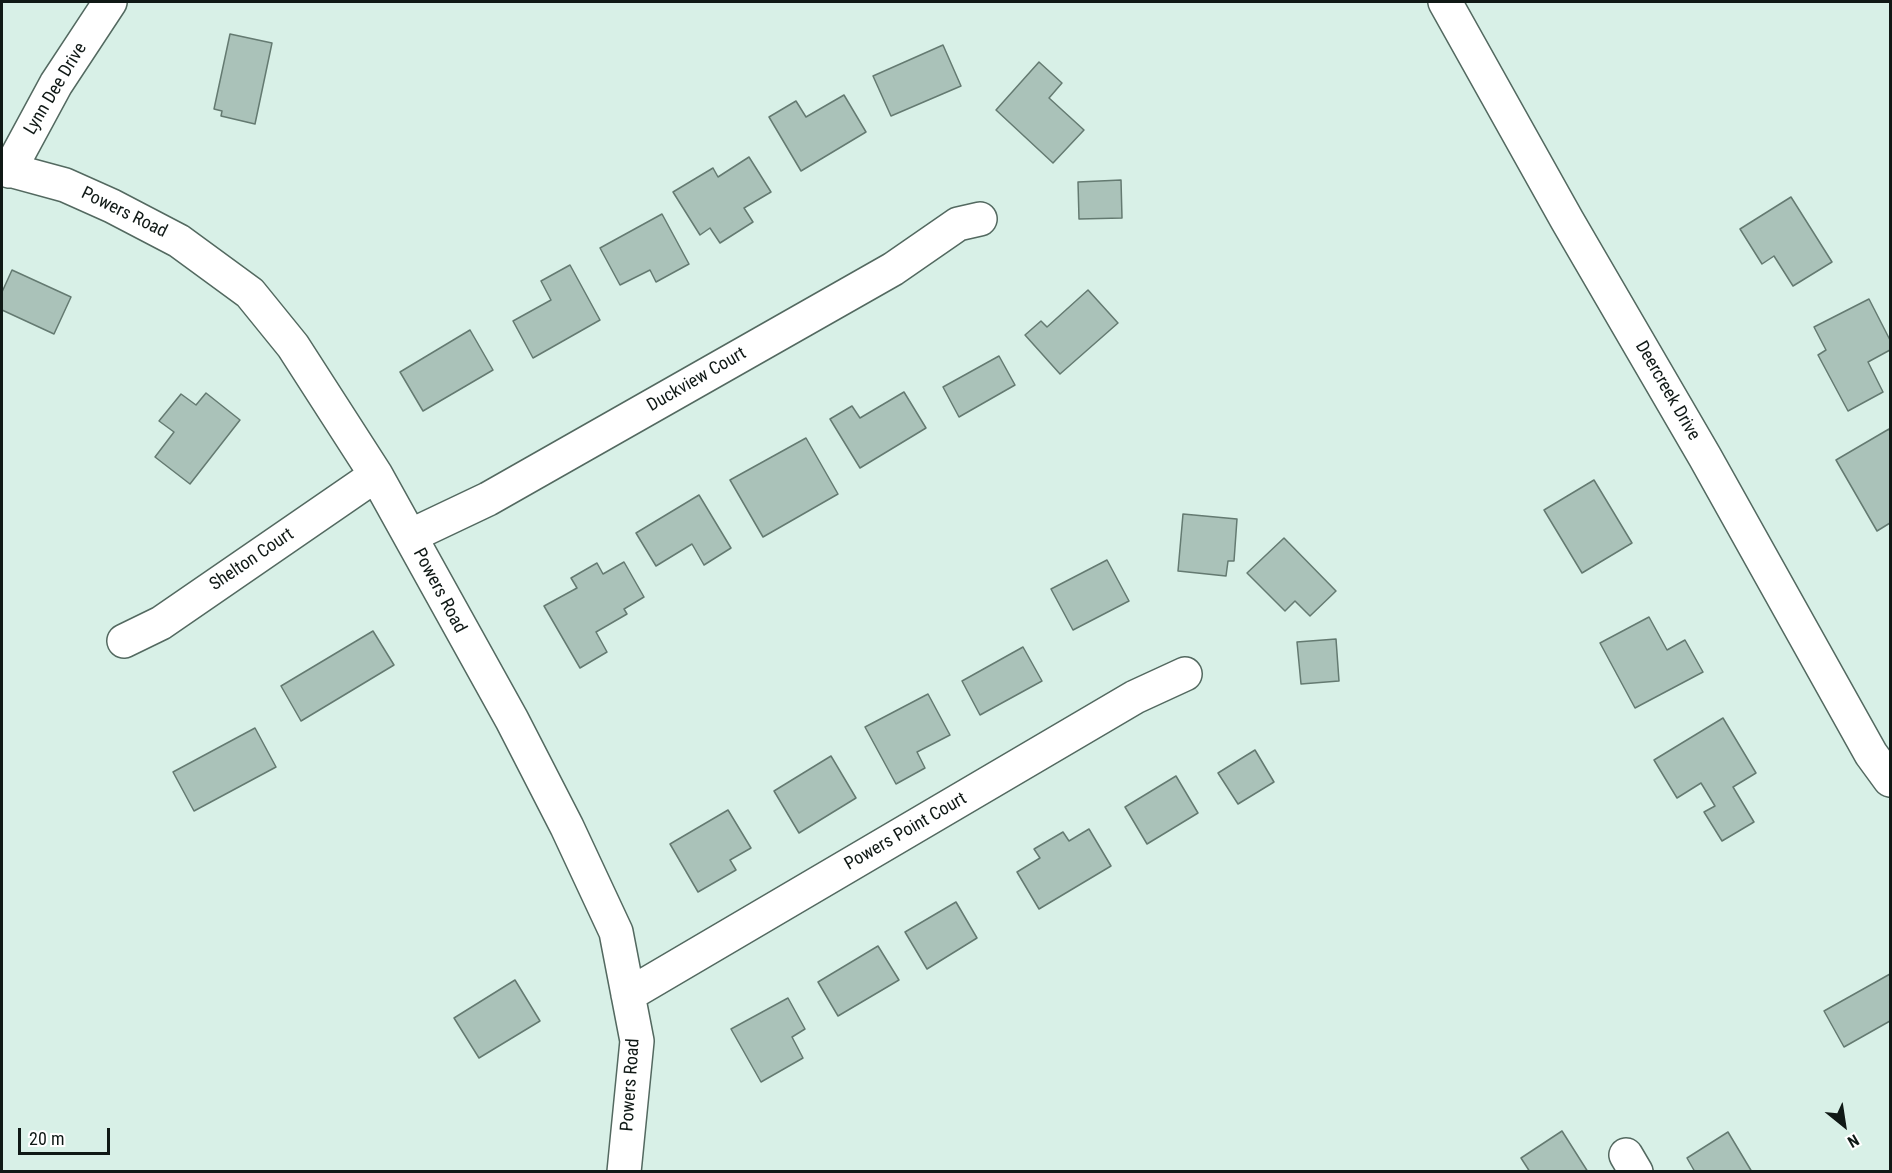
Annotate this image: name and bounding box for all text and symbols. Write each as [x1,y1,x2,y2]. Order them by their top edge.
street label: Lynn Dee Drive [20,39,92,139]
street label: Powers Road [77,183,171,243]
street label: Deercreek Drive [1630,337,1704,445]
street label: Duckview Court [644,343,750,417]
street label: Shelton Court [206,524,298,596]
street label: Powers Road [408,545,470,637]
street label: Powers Point Court [841,788,971,876]
street label: Powers Road [617,1038,645,1132]
north arrow [1814,1095,1874,1155]
scale bar [21,1116,112,1154]
text: 20 m [29,1128,64,1149]
text: N [1844,1130,1862,1152]

